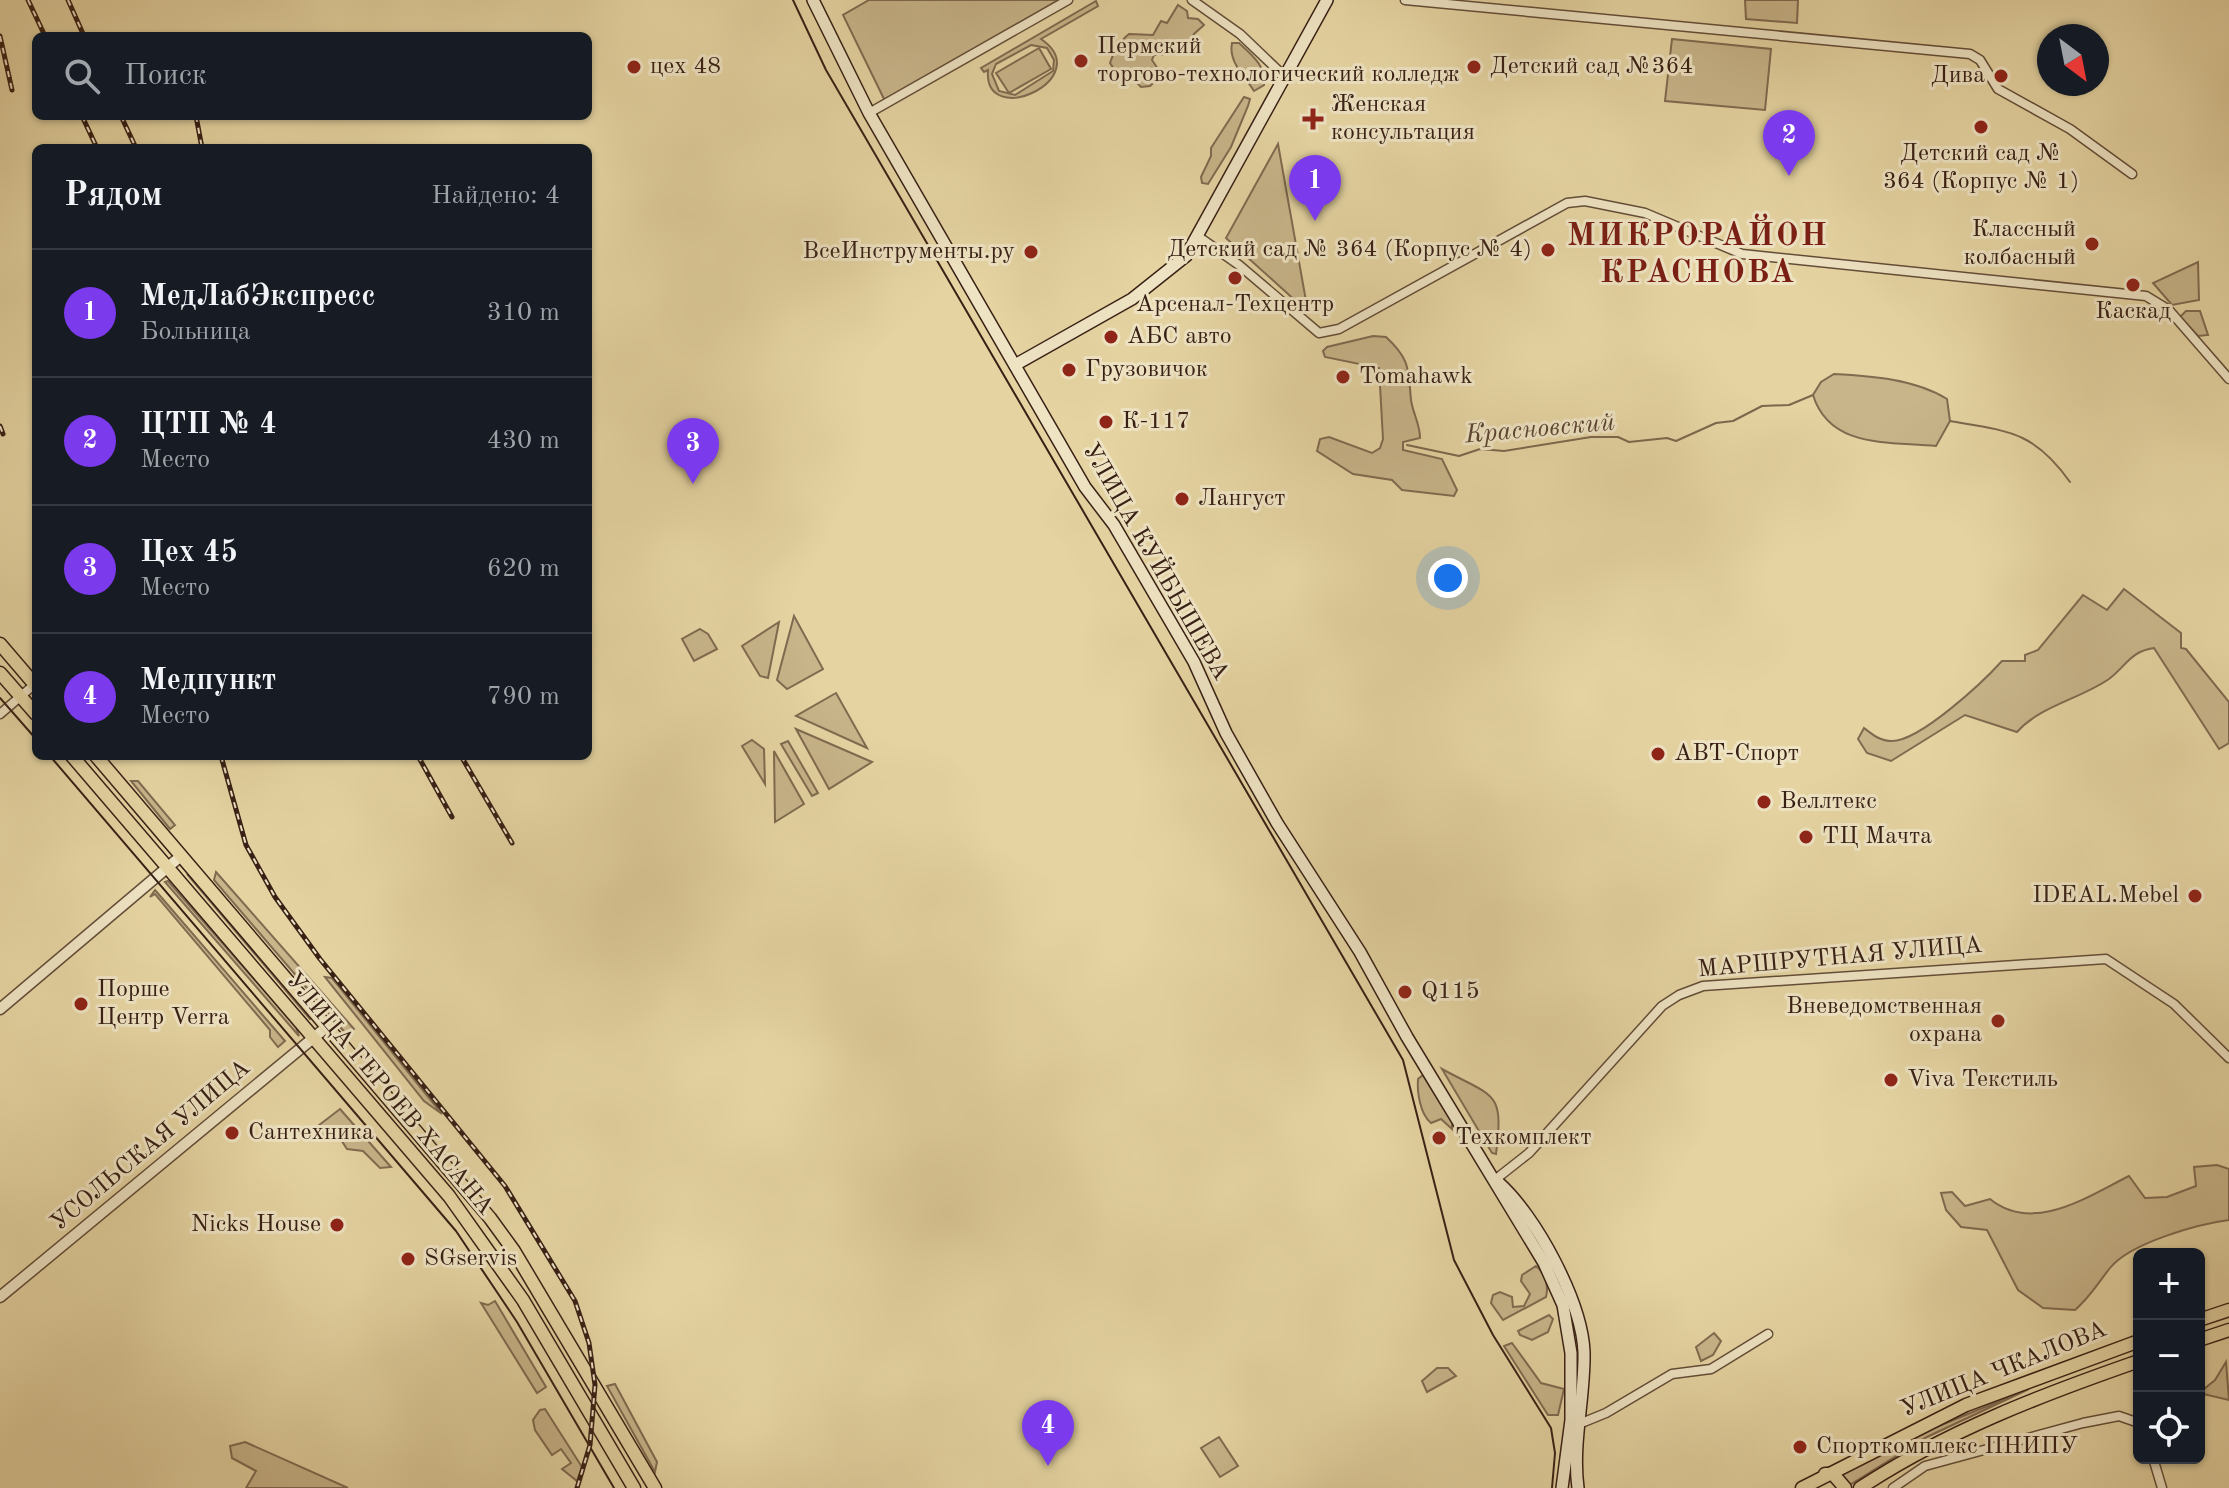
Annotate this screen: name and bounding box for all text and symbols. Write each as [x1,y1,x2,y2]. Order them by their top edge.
north arrow [2037,24,2109,96]
search box [32,32,592,120]
place label: Пермский торгово-технологический колледж [1097,35,1460,87]
marker: Пермский торгово-технологический колледж [1072,52,1090,70]
icon: search [60,54,104,98]
place label: цех 48 [650,55,721,79]
place label: Детский сад №364 [1490,55,1693,79]
marker: цех 48 [625,58,643,76]
marker: Детский сад №364 [1465,58,1483,76]
text: Поиск [124,61,207,91]
place label: Дива [1931,64,1985,88]
marker: Дива [1992,67,2010,85]
place label: Женская консультация [1331,93,1475,145]
marker: Женская консультация [1302,108,1324,130]
pin: 2 [1763,110,1815,176]
marker: Детский сад № 364 (Корпус № 1) [1972,118,1990,136]
place label: Детский сад № 364 (Корпус № 1) [1883,142,2079,194]
pin: 1 [1289,155,1341,221]
text: Рядом [64,179,163,213]
text: Найдено: 4 [431,183,560,209]
district label: МИКРОРАЙОН КРАСНОВА [1567,213,1829,290]
place label: Классный колбасный [1964,218,2076,270]
marker: Классный колбасный [2083,235,2101,253]
place label: Детский сад № 364 (Корпус № 4) [1167,238,1532,262]
place label: ВсеИнструменты.ру [802,240,1015,264]
marker: Детский сад № 364 (Корпус № 4) [1539,241,1557,259]
marker: ВсеИнструменты.ру [1022,243,1040,261]
marker: Арсенал-Техцентр [1226,269,1244,287]
marker: Каскад [2124,276,2142,294]
text: МедЛабЭкспресс [140,282,376,312]
place label: Арсенал-Техцентр [1136,293,1334,317]
text: 1 [82,300,98,326]
text: 310 m [487,300,560,326]
place label: Каскад [2095,300,2171,324]
text: Больница [140,319,251,345]
place label: АБС авто [1127,325,1232,349]
marker: АБС авто [1102,328,1120,346]
place label: Грузовичок [1085,358,1208,382]
marker: Грузовичок [1060,361,1078,379]
place label: Tomahawk [1359,365,1473,389]
marker: Tomahawk [1334,368,1352,386]
water label: Красновский [1463,409,1616,449]
text: ЦТП № 4 [140,410,277,440]
place label: К-117 [1122,410,1190,434]
marker: К-117 [1097,413,1115,431]
pin: 3 [667,418,719,484]
text: 2 [82,428,98,454]
text: 430 m [487,428,560,454]
street label: УЛИЦА КУЙБЫШЕВА [1077,437,1237,685]
text: Место [140,447,210,473]
place label: Лангуст [1198,487,1286,511]
marker: Лангуст [1173,490,1191,508]
text: Цех 45 [140,538,238,568]
text: 3 [82,556,98,582]
text: 620 m [487,556,560,582]
your location [1428,558,1468,598]
text: Место [140,575,210,601]
text: Медпункт [140,666,276,696]
text: 4 [82,684,98,710]
text: 790 m [487,684,560,710]
text: Место [140,703,210,729]
place label: АВТ-Спорт [1674,742,1799,766]
marker: АВТ-Спорт [1649,745,1667,763]
place label: Веллтекс [1780,790,1877,814]
marker: Веллтекс [1755,793,1773,811]
place label: ТЦ Мачта [1822,825,1932,849]
marker: ТЦ Мачта [1797,828,1815,846]
place label: IDEAL.Mebel [2032,884,2179,908]
marker: IDEAL.Mebel [2186,887,2204,905]
street label: МАРШРУТНАЯ УЛИЦА [1697,934,1983,982]
street label: УЛИЦА ГЕРОЕВ ХАСАНА [281,968,497,1220]
place label: Порше Центр Verra [97,978,230,1030]
place label: Q115 [1421,980,1480,1004]
marker: Q115 [1396,983,1414,1001]
marker: Порше Центр Verra [72,995,90,1013]
place label: Вневедомственная охрана [1786,995,1982,1047]
marker: Вневедомственная охрана [1989,1012,2007,1030]
street label: УСОЛЬСКАЯ УЛИЦА [47,1056,255,1236]
place label: Viva Текстиль [1907,1068,2058,1092]
marker: Viva Текстиль [1882,1071,1900,1089]
place label: Сантехника [248,1121,374,1145]
marker: Сантехника [223,1124,241,1142]
place label: Техкомплект [1455,1126,1591,1150]
marker: Техкомплект [1430,1129,1448,1147]
place label: Nicks House [191,1213,321,1237]
marker: Nicks House [328,1216,346,1234]
place label: SGservis [424,1247,517,1271]
map controls [2133,1248,2205,1464]
button: + [2133,1248,2205,1320]
marker: SGservis [399,1250,417,1268]
street label: УЛИЦА ЧКАЛОВА [1898,1318,2110,1422]
button: − [2133,1320,2205,1392]
button: locate [2133,1392,2205,1464]
pin: 4 [1022,1400,1074,1466]
place label: Спорткомплекс ПНИПУ [1816,1435,2078,1459]
marker: Спорткомплекс ПНИПУ [1791,1438,1809,1456]

